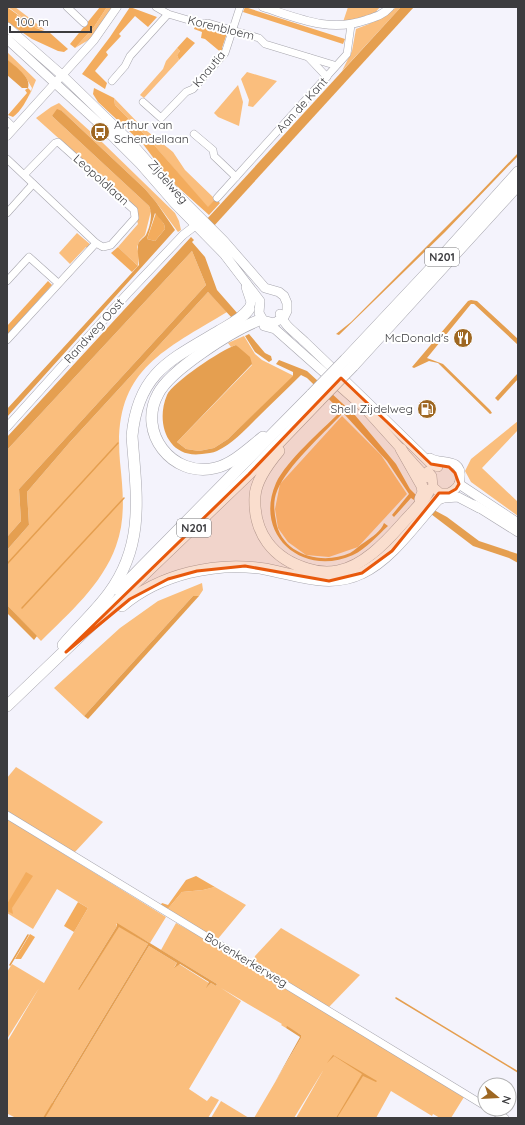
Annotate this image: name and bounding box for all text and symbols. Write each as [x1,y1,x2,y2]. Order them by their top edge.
scale bar [10,8,91,34]
street label: Korenbloem [186,12,256,43]
text: 100 m [16,14,49,29]
street label: Knautia [189,47,228,90]
street label: Aan de Kant [273,74,330,135]
place label: Arthur van Schendellaan [114,117,189,146]
bus stop icon: Arthur van Schendellaan [89,121,111,143]
street label: Leopoldlaan [71,151,132,208]
street label: Zijdelweg [145,157,192,207]
road number: N201 [425,248,459,266]
street label: Randweg Oost [61,295,127,366]
restaurant icon: McDonald's [452,327,474,349]
place label: McDonald's [385,330,449,345]
fuel station icon: Shell Zijdelweg [416,398,438,420]
place label: Shell Zijdelweg [330,401,413,416]
road number: N201 [177,519,211,537]
street label: Bovenkerkerweg [202,929,290,990]
north arrow [477,1077,517,1117]
text: N [499,1094,514,1106]

